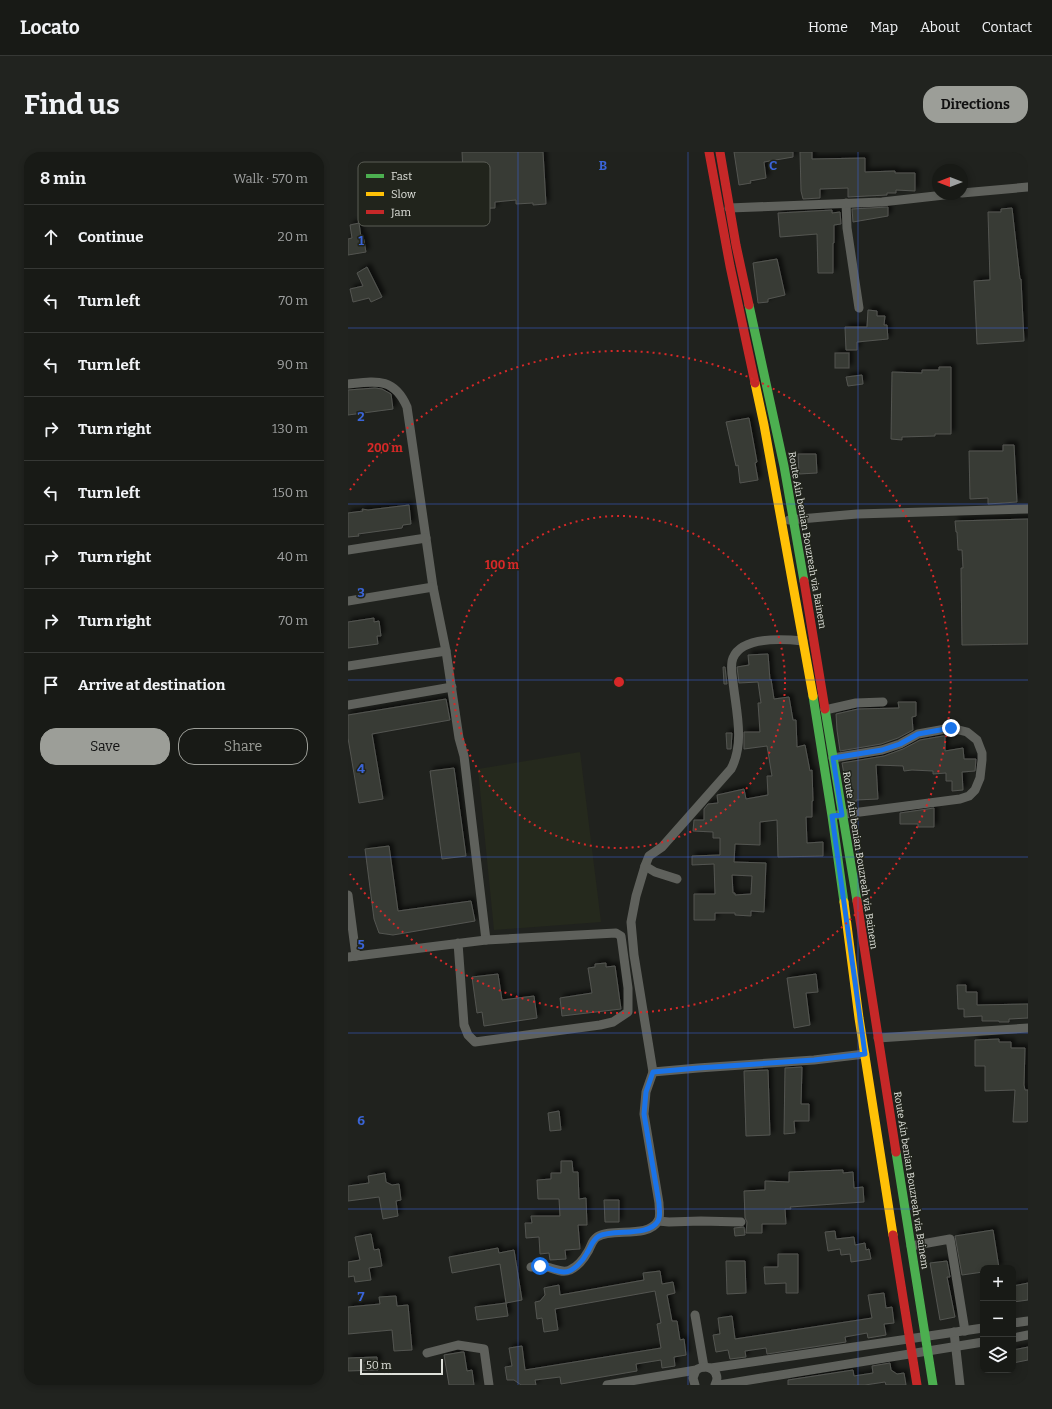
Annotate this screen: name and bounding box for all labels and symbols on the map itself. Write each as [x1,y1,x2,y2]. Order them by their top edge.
text: B [599,158,607,173]
text: C [769,158,777,173]
legend [358,162,490,226]
north arrow [932,164,968,200]
text: Fast [391,170,412,183]
text: Slow [391,188,416,201]
text: Jam [390,206,411,219]
text: 1 [358,233,364,248]
text: 2 [357,409,365,424]
text: 200 m [367,441,403,455]
street label: Route Ain benian Bouzreah via Bainem [786,451,829,630]
text: 100 m [485,558,520,572]
text: 3 [357,585,365,600]
centre of rings [612,675,626,689]
route end [942,719,960,737]
text: 4 [357,761,365,776]
street label: Route Ain benian Bouzreah via Bainem [840,771,880,950]
text: 5 [357,937,365,952]
street label: Route Ain benian Bouzreah via Bainem [891,1091,931,1270]
text: 6 [357,1113,365,1128]
route start [531,1257,549,1275]
text: 7 [358,1289,365,1304]
scale bar [360,1357,443,1376]

